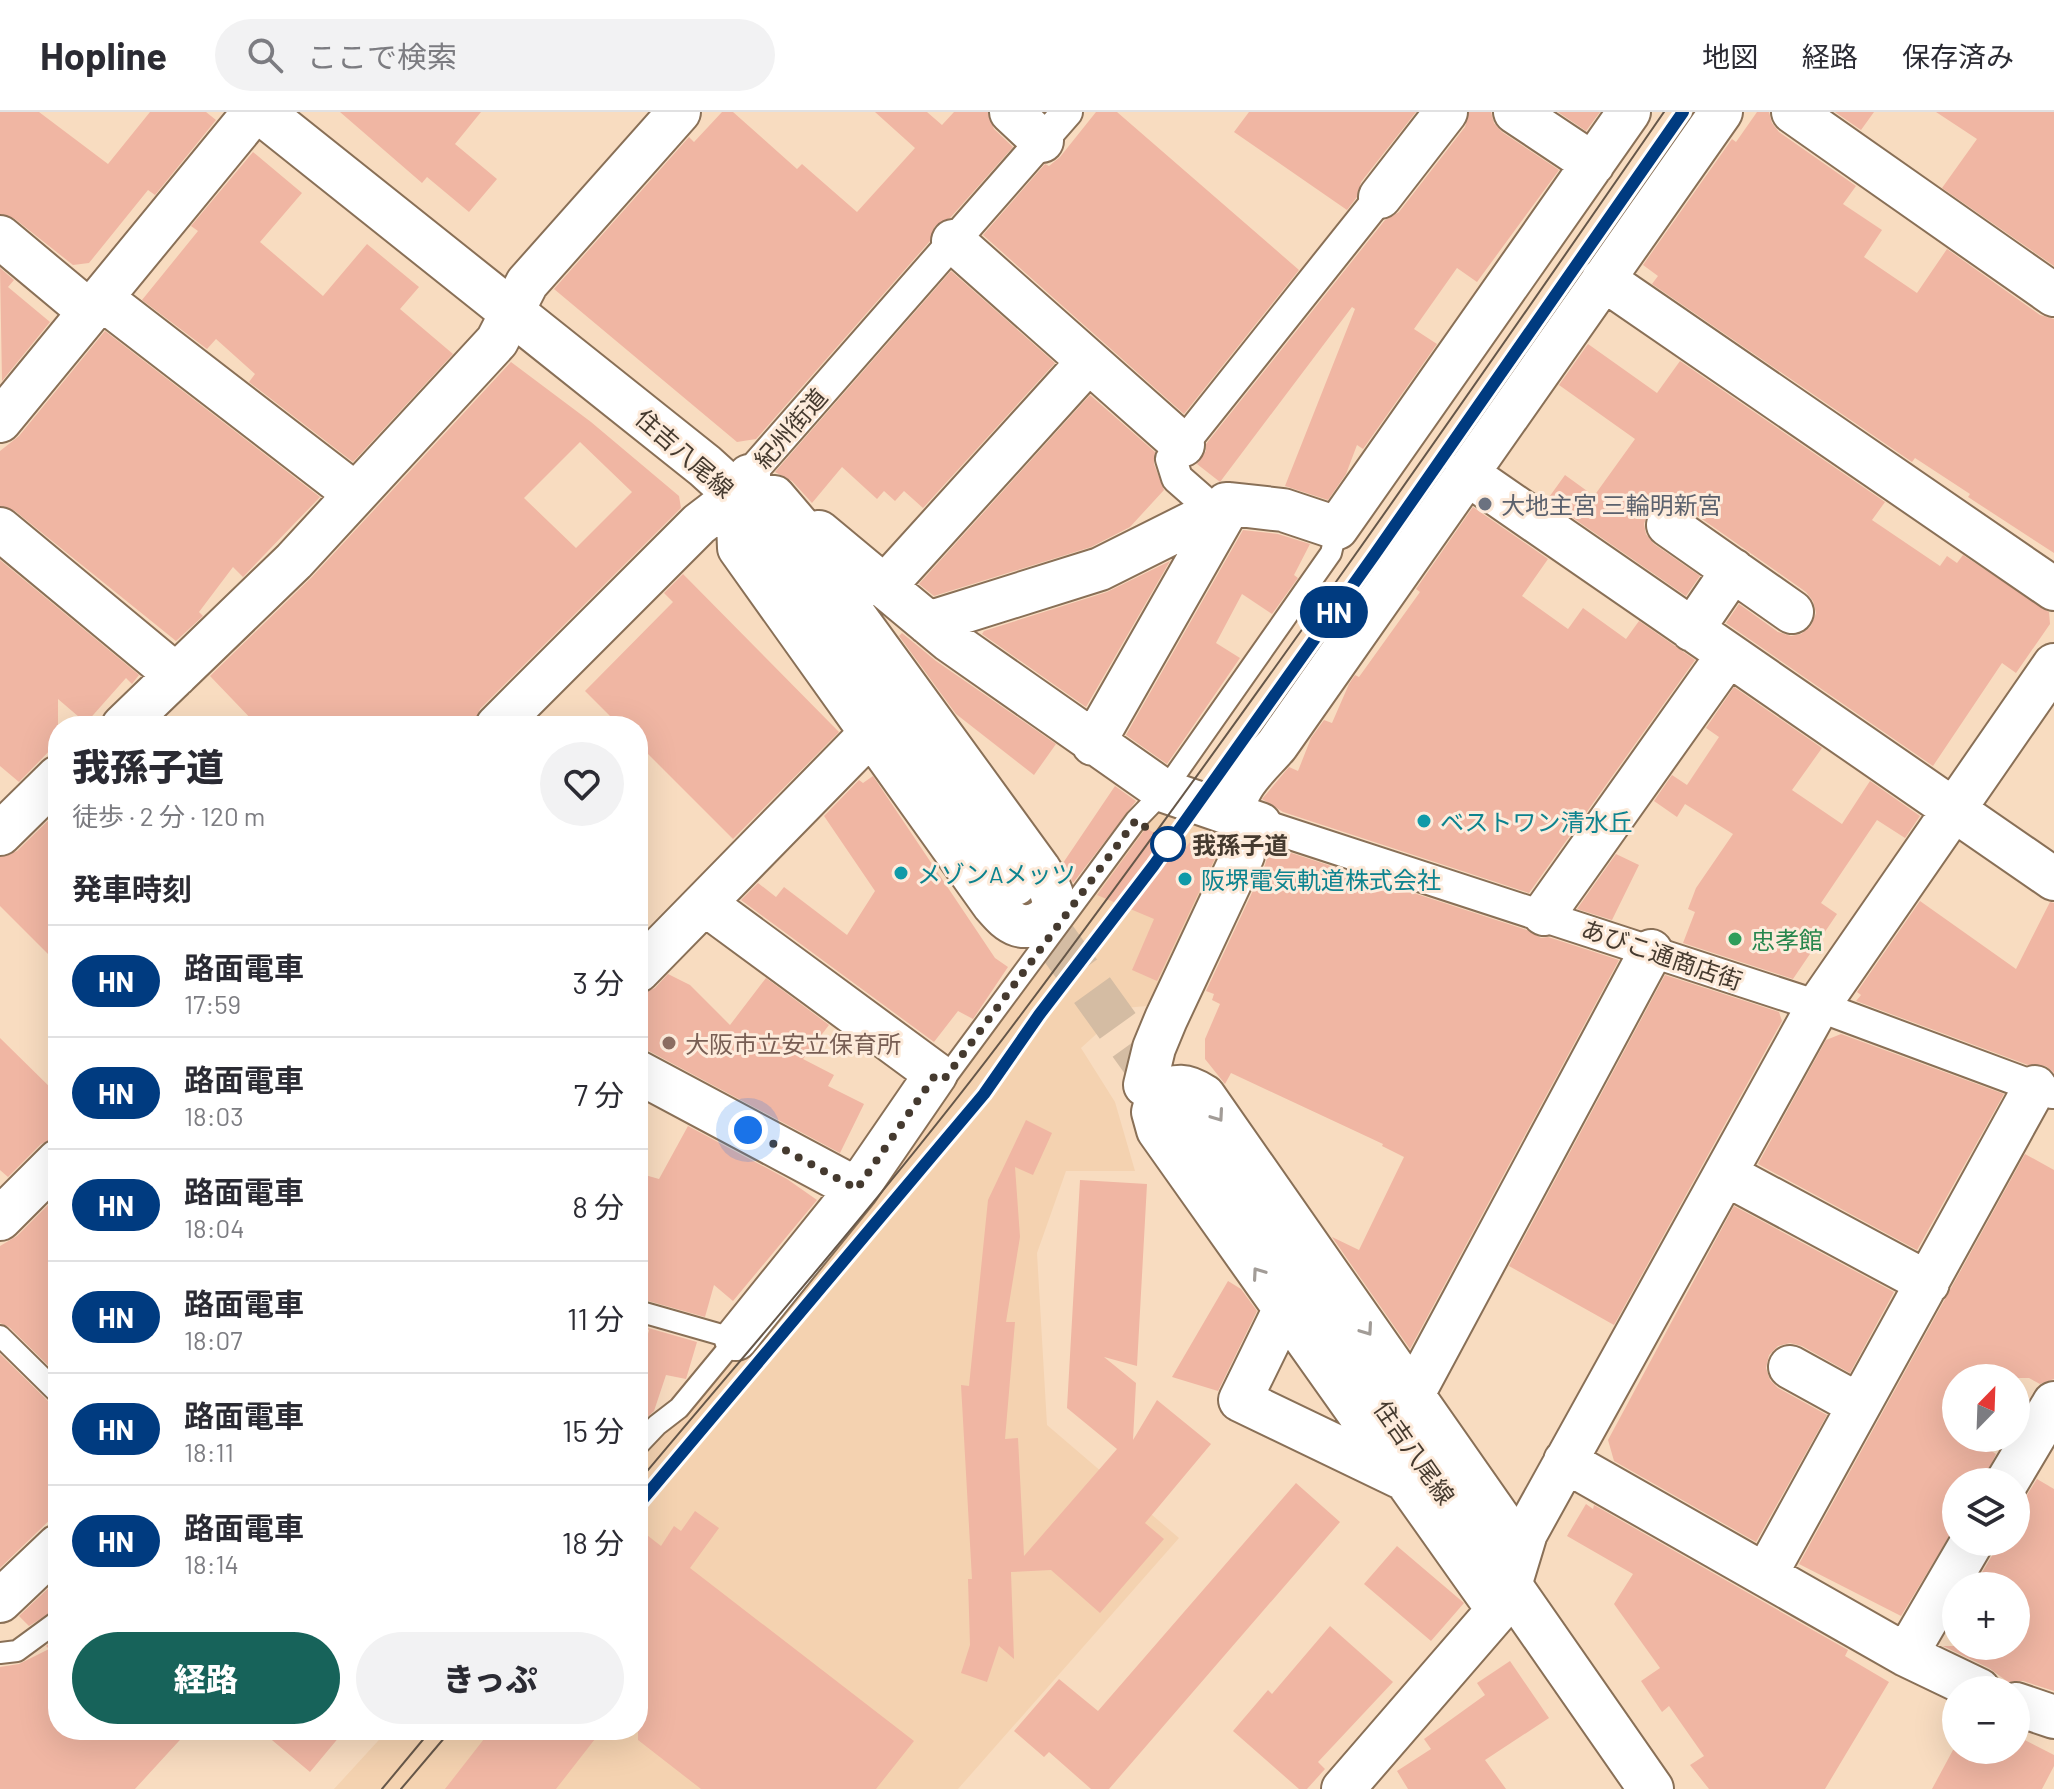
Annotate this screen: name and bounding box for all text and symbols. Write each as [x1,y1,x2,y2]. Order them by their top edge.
search box [215,19,775,91]
text: Hopline [40,32,167,78]
icon: search [243,33,287,77]
text: ここで検索 [307,38,457,74]
text: 地図 [1702,39,1758,73]
text: 経路 [1802,39,1858,73]
text: 保存済み [1902,39,2014,73]
street label: 紀州街道 [748,382,832,474]
street label: 住吉八尾線 [630,403,740,503]
place label: 大地主宮 三輪明新宮 [1501,490,1722,519]
marker: 大地主宮 三輪明新宮 [1476,495,1494,513]
line badge: HN [1298,586,1370,638]
text: HN [1316,595,1352,629]
button: heart [540,742,624,826]
text: 我孫子道 [72,743,224,789]
text: 徒歩 · 2 分 · 120 m [72,800,265,831]
place label: ベストワン清水丘 [1440,807,1632,836]
marker: ベストワン清水丘 [1415,812,1433,830]
marker: 我孫子道 [1151,827,1185,861]
place label: 我孫子道 [1192,830,1288,859]
place label: メゾンAメッツ [917,859,1076,888]
marker: メゾンAメッツ [892,864,910,882]
place label: 阪堺電気軌道株式会社 [1201,865,1441,894]
text: 発車時刻 [72,870,192,906]
marker: 阪堺電気軌道株式会社 [1176,870,1194,888]
street label: あびこ通商店街 [1578,913,1746,995]
place label: 忠孝館 [1751,925,1823,954]
marker: 忠孝館 [1726,930,1744,948]
text: 路面電車 [184,949,304,985]
text: HN [98,964,134,998]
text: 3 分 [573,964,624,1000]
text: 17:59 [184,988,241,1019]
place label: 大阪市立安立保育所 [685,1029,901,1058]
marker: 大阪市立安立保育所 [660,1034,678,1052]
text: 路面電車 [184,1061,304,1097]
text: HN [98,1076,134,1110]
text: 7 分 [574,1076,624,1112]
text: 18:03 [184,1100,244,1131]
one-way arrow [1208,1108,1223,1122]
your location [728,1110,768,1150]
text: 路面電車 [184,1173,304,1209]
text: HN [98,1188,134,1222]
text: 8 分 [572,1188,624,1224]
text: 18:04 [184,1212,244,1243]
one-way arrow [1253,1268,1268,1282]
text: 路面電車 [184,1285,304,1321]
text: HN [98,1300,134,1334]
text: 11 分 [567,1300,624,1336]
one-way arrow [1357,1321,1372,1335]
text: 18:07 [184,1324,242,1355]
north arrow [1942,1364,2030,1452]
map controls [1942,1364,2030,1764]
street label: 住吉八尾線 [1369,1395,1461,1509]
text: 路面電車 [184,1397,304,1433]
text: HN [98,1412,134,1446]
text: 15 分 [562,1412,624,1448]
text: 18:11 [184,1436,234,1467]
button: layers [1942,1468,2030,1556]
text: 路面電車 [184,1509,304,1545]
text: HN [98,1524,134,1558]
text: 18 分 [562,1524,624,1560]
text: 18:14 [184,1548,239,1579]
button: + [1942,1572,2030,1660]
button: 経路 [72,1632,340,1724]
button: きっぷ [356,1632,624,1724]
button: − [1942,1676,2030,1764]

